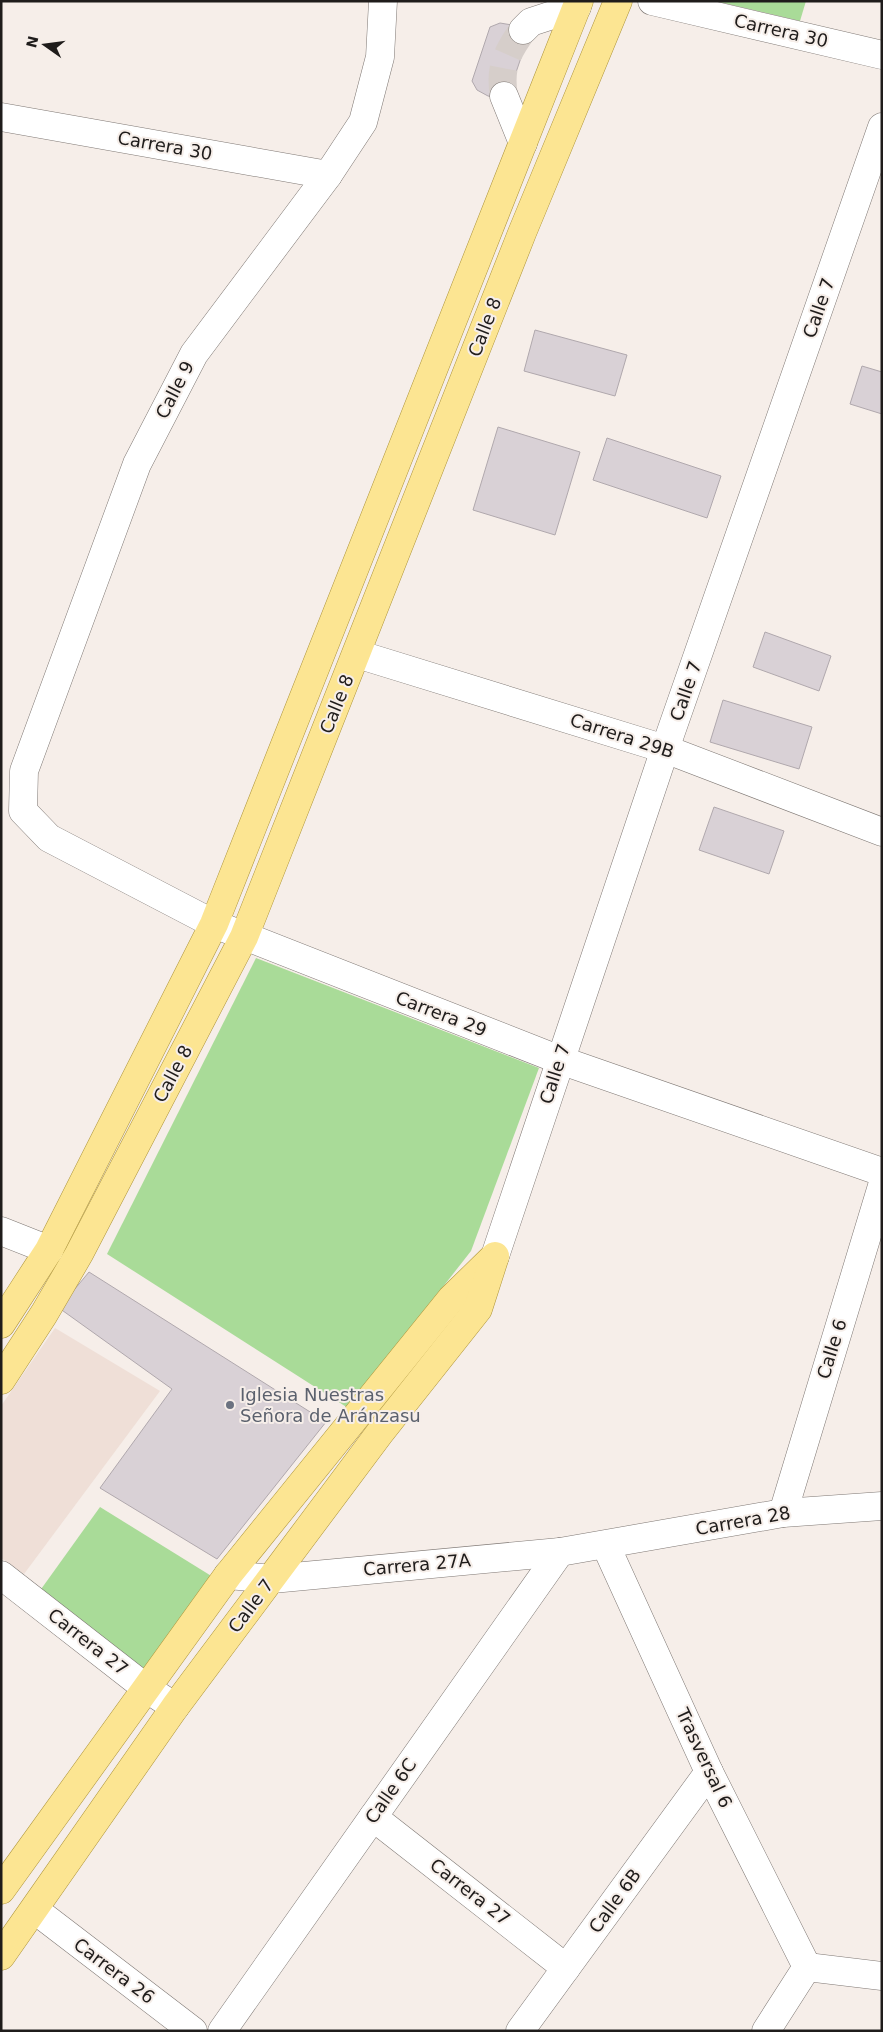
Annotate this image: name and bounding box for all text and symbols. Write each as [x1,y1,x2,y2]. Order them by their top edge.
street label: Carrera 30 [732,10,830,52]
north arrow [20,20,70,70]
text: N [23,34,42,49]
street label: Carrera 30 [116,127,214,164]
street label: Calle 7 [799,275,839,341]
street label: Calle 8 [464,294,505,359]
street label: Calle 9 [151,357,198,422]
street label: Calle 7 [666,658,706,724]
street label: Calle 8 [315,671,358,736]
street label: Carrera 29B [567,709,677,762]
street label: Carrera 29 [393,987,490,1041]
street label: Calle 7 [535,1041,574,1107]
street label: Calle 8 [149,1042,196,1106]
street label: Calle 6 [812,1316,851,1382]
place label: Iglesia Nuestras Señora de Aránzasu [240,1384,421,1426]
marker: Iglesia Nuestras Señora de Aránzasu [224,1399,236,1411]
street label: Carrera 28 [694,1502,792,1539]
street label: Carrera 27A [362,1549,472,1580]
street label: Calle 7 [224,1575,278,1637]
street label: Carrera 27 [44,1604,133,1679]
street label: Trasversal 6 [672,1704,737,1811]
street label: Calle 6C [361,1754,421,1827]
street label: Carrera 27 [426,1854,515,1929]
street label: Calle 6B [584,1865,645,1937]
street label: Carrera 26 [70,1933,159,2008]

